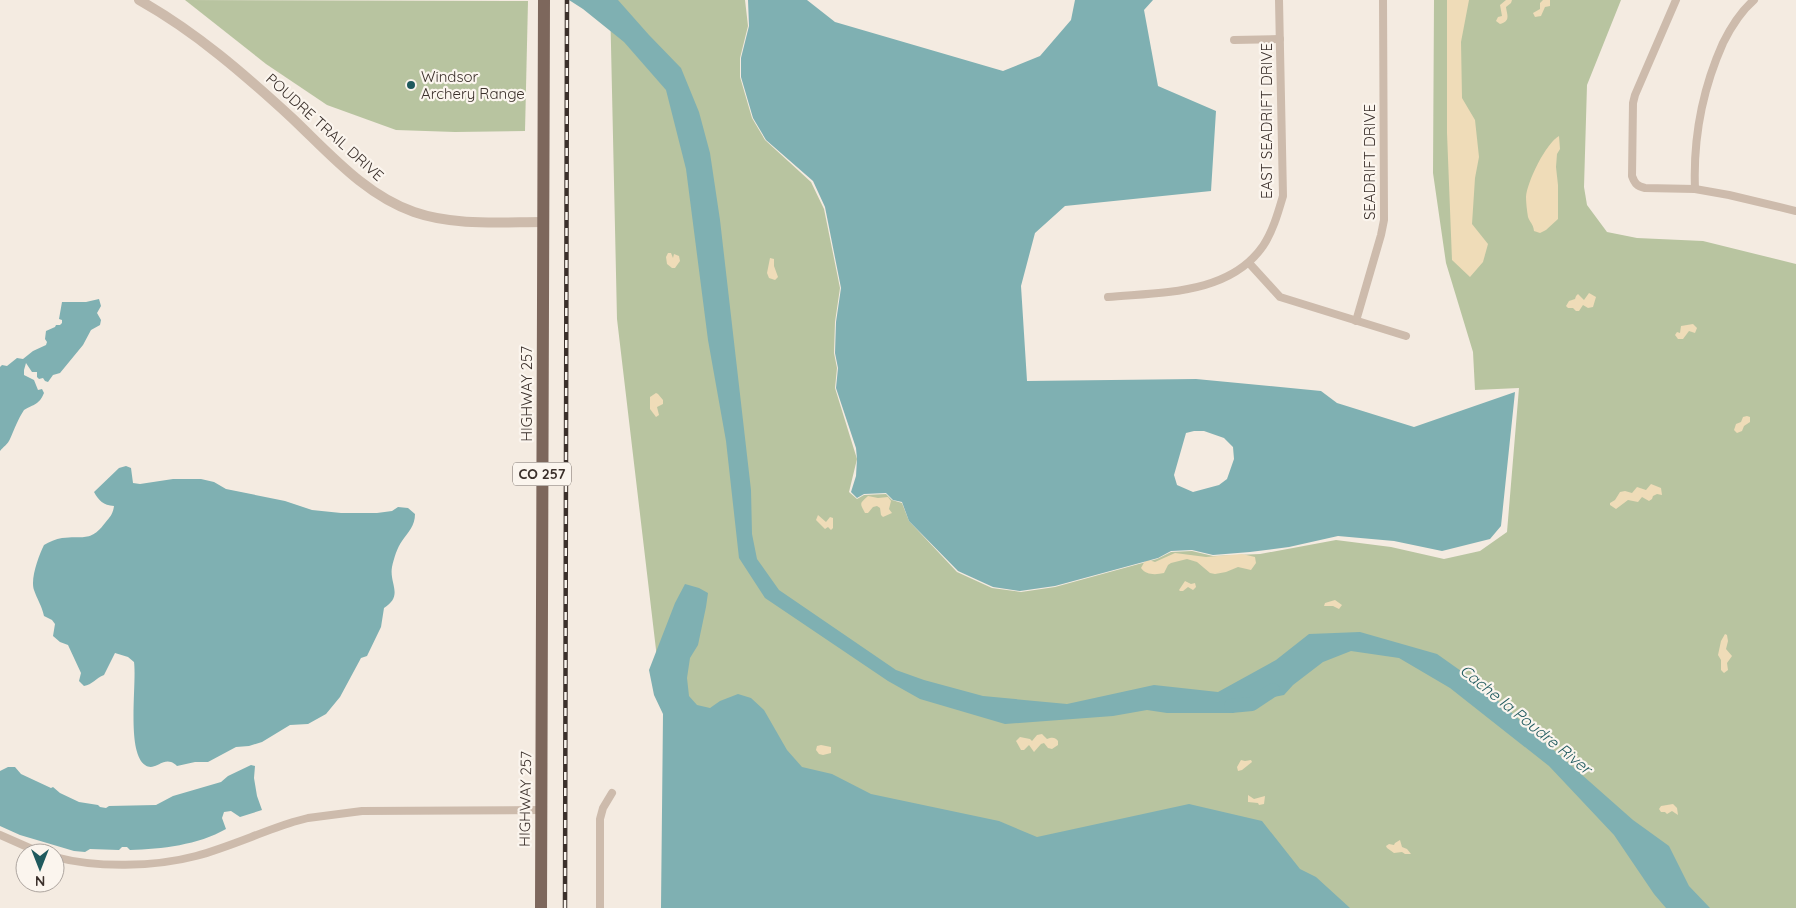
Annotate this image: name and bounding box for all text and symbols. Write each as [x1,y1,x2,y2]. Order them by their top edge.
street label: EAST SEADRIFT DRIVE [1257,43,1276,199]
place label: Windsor Archery Range [421,67,525,103]
street label: POUDRE TRAIL DRIVE [262,69,388,185]
marker: Windsor Archery Range [405,79,417,91]
street label: SEADRIFT DRIVE [1360,104,1379,220]
street label: HIGHWAY 257 [517,346,536,442]
road number: CO 257 [513,462,571,486]
water label: Cache la Poudre River [1456,660,1597,779]
street label: HIGHWAY 257 [515,751,535,847]
north arrow [15,843,65,893]
text: N [35,872,45,890]

